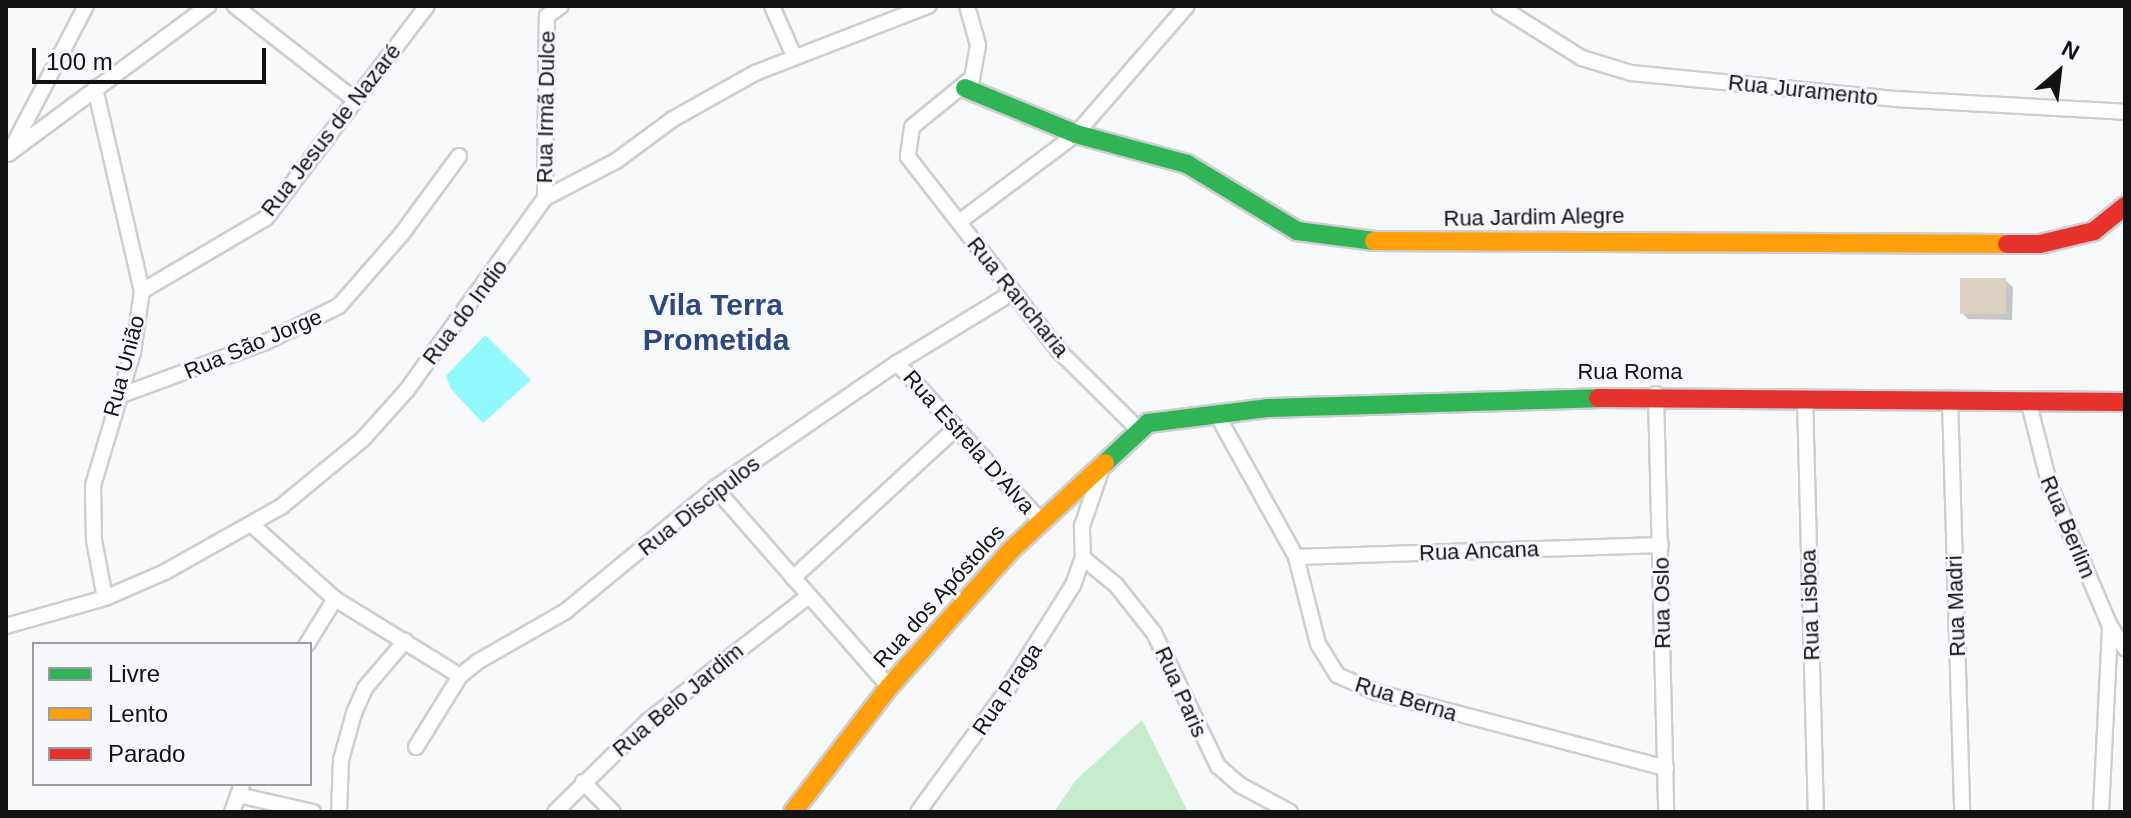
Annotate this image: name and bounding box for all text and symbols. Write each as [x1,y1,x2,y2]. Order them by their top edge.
street label: Rua Irmã Dulce [531,30,561,184]
scale bar [36,32,270,82]
north arrow [2019,32,2099,112]
text: N [2058,36,2083,65]
street label: Rua Jesus de Nazaré [255,39,407,221]
text: 100 m [46,48,113,75]
street label: Rua Juramento [1727,69,1879,111]
street label: Rua Jardim Alegre [1443,202,1625,232]
street label: Rua Rancharia [962,232,1074,362]
street label: Rua do Indio [417,254,513,370]
district label: Vila Terra Prometida [643,287,789,358]
street label: Rua São Jorge [180,303,326,385]
street label: Rua União [98,312,150,420]
street label: Rua Roma [1577,359,1683,385]
street label: Rua Estrela D'Alva [898,365,1040,519]
street label: Rua Discipulos [633,450,765,562]
street label: Rua Berlim [2035,472,2101,582]
street label: Rua dos Apóstolos [867,519,1011,673]
street label: Rua Ancana [1418,536,1540,566]
street label: Rua Lisboa [1795,549,1825,661]
street label: Rua Madri [1941,555,1971,657]
street label: Rua Oslo [1648,557,1676,649]
street label: Rua Belo Jardim [607,638,749,762]
street label: Rua Praga [967,638,1047,740]
legend [32,642,312,786]
street label: Rua Paris [1149,643,1213,741]
text: Livre [108,660,160,687]
street label: Rua Berna [1352,671,1460,727]
text: Lento [108,700,168,727]
text: Parado [108,740,185,767]

